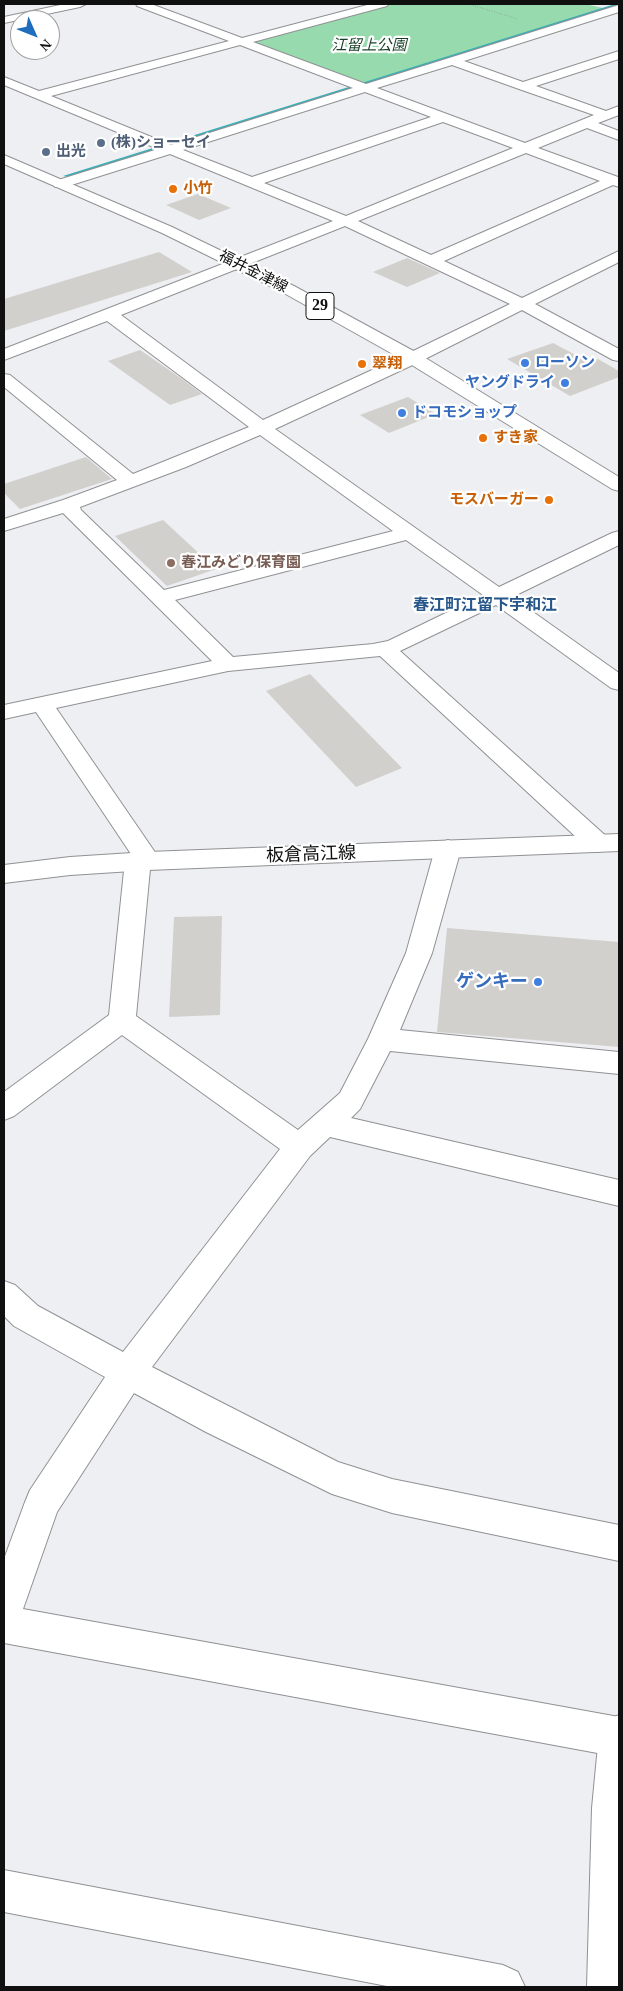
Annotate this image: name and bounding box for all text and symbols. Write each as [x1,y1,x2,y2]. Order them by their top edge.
north arrow [10,10,60,60]
text: N [37,36,54,54]
park label: 江留上公園 [332,37,406,55]
place label: (株)ショーセイ [111,134,211,152]
marker: (株)ショーセイ [95,137,107,149]
place label: 出光 [56,143,86,161]
marker: 出光 [40,146,52,158]
place label: 小竹 [183,180,213,198]
marker: 小竹 [167,183,179,195]
street label: 福井金津線 [216,247,290,297]
road number: 29 [306,292,334,320]
place label: ローソン [535,354,595,372]
place label: 翠翔 [372,355,402,373]
marker: ローソン [519,357,531,369]
marker: 翠翔 [356,358,368,370]
place label: ヤングドライ [465,374,555,392]
marker: ヤングドライ [559,377,571,389]
place label: ドコモショップ [412,404,517,422]
marker: ドコモショップ [396,407,408,419]
place label: すき家 [493,429,538,447]
marker: すき家 [477,432,489,444]
place label: モスバーガー [449,491,539,509]
marker: モスバーガー [543,494,555,506]
place label: 春江みどり保育園 [181,554,301,572]
marker: 春江みどり保育園 [165,557,177,569]
district label: 春江町江留下宇和江 [413,596,557,616]
street label: 板倉高江線 [266,843,356,867]
place label: ゲンキー [456,971,528,993]
marker: ゲンキー [532,976,544,988]

